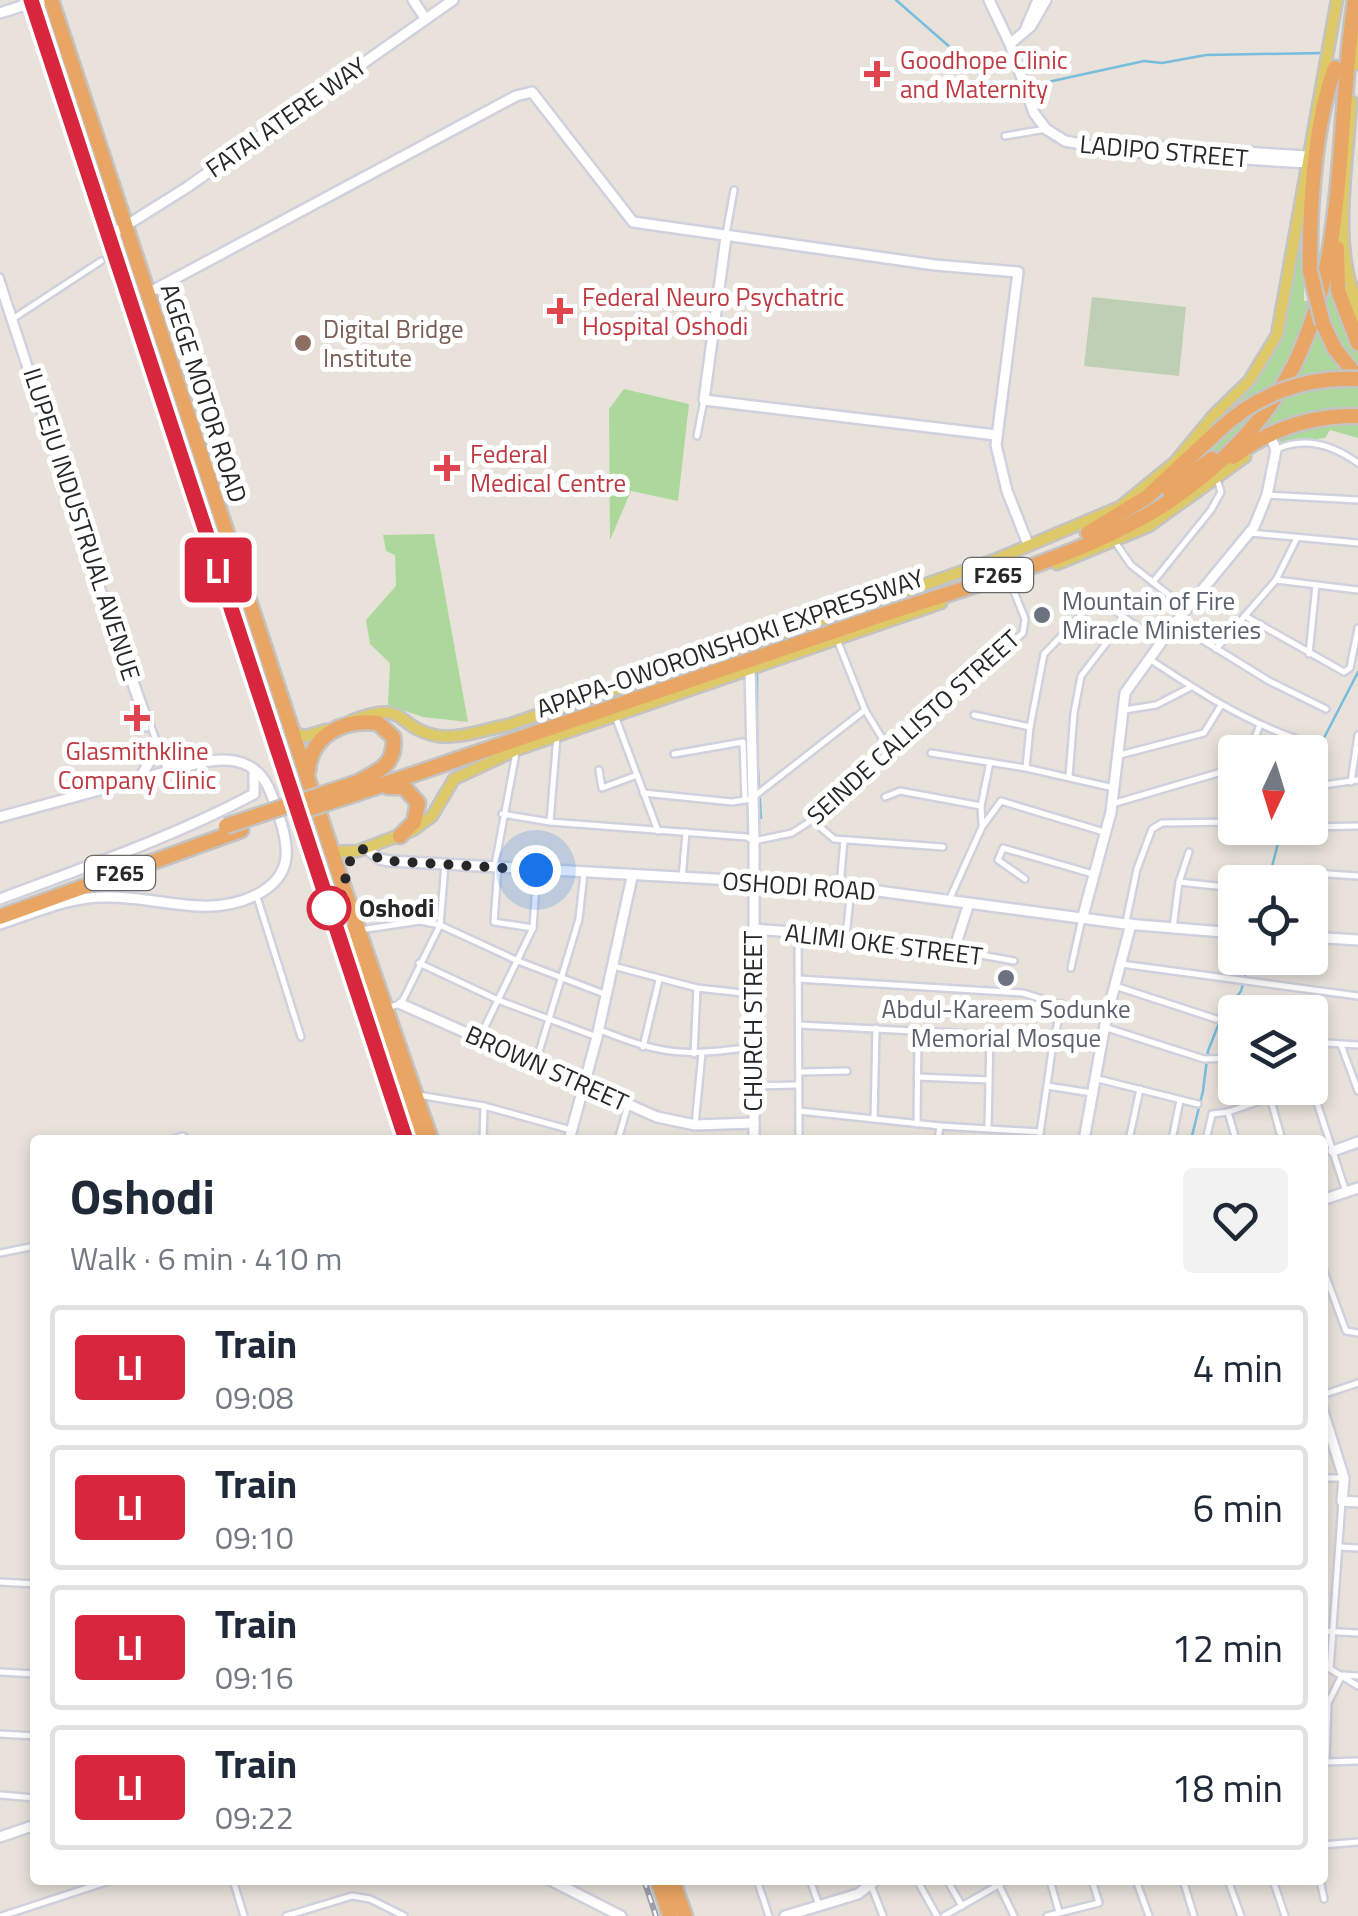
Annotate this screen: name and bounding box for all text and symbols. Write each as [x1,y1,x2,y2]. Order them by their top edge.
place label: Goodhope Clinic and Maternity [900,41,1068,108]
street label: FATAI ATERE WAY [198,47,375,187]
marker: Goodhope Clinic and Maternity [864,61,890,87]
street label: LADIPO STREET [1078,125,1250,177]
place label: Federal Neuro Psychatric Hospital Oshodi [582,278,844,345]
street label: AGEGE MOTOR ROAD [151,279,257,507]
marker: Federal Neuro Psychatric Hospital Oshodi [547,298,573,324]
place label: Digital Bridge Institute [323,310,464,377]
marker: Digital Bridge Institute [292,332,314,354]
street label: ILUPEJU INDUSTRUAL AVENUE [13,363,151,685]
place label: Federal Medical Centre [470,435,626,502]
marker: Federal Medical Centre [434,455,460,481]
line badge: LI [173,538,263,602]
text: LI [205,543,231,597]
street label: APAPA-OWORONSHOKI EXPRESSWAY [531,558,929,727]
road number: F265 [963,558,1033,592]
place label: Mountain of Fire Miracle Ministeries [1062,582,1261,649]
marker: Mountain of Fire Miracle Ministeries [1031,604,1053,626]
street label: SEINDE CALLISTO STREET [798,621,1028,833]
marker: Glasmithkline Company Clinic [124,705,150,731]
place label: Glasmithkline Company Clinic [58,732,216,799]
north arrow [1218,735,1328,845]
map controls [1218,735,1328,1105]
your location [511,845,561,895]
road number: F265 [85,856,155,890]
street label: OSHODI ROAD [721,862,877,910]
button: locate [1218,865,1328,975]
marker: Oshodi [308,887,350,929]
place label: Oshodi [359,889,434,927]
street label: ALIMI OKE STREET [783,913,985,975]
street label: CHURCH STREET [734,931,772,1111]
marker: Abdul-Kareem Sodunke Memorial Mosque [995,967,1017,989]
place label: Abdul-Kareem Sodunke Memorial Mosque [881,990,1131,1057]
button: layers [1218,995,1328,1105]
street label: BROWN STREET [459,1015,635,1121]
text: Oshodi [70,1160,215,1233]
button: heart [1183,1168,1288,1273]
text: Walk · 6 min · 410 m [70,1234,342,1282]
text: Train [215,1315,297,1373]
text: 4 min [1193,1339,1283,1397]
text: LI [117,1340,143,1394]
text: 09:08 [215,1373,294,1421]
text: Train [215,1455,297,1513]
text: 6 min [1193,1479,1283,1537]
text: LI [117,1480,143,1534]
text: 09:10 [215,1513,294,1561]
text: Train [215,1595,297,1653]
text: 12 min [1172,1619,1283,1677]
text: LI [117,1620,143,1674]
text: 09:16 [215,1653,294,1701]
text: Train [215,1735,297,1793]
text: 18 min [1172,1759,1283,1817]
text: LI [117,1760,143,1814]
text: 09:22 [215,1793,294,1841]

